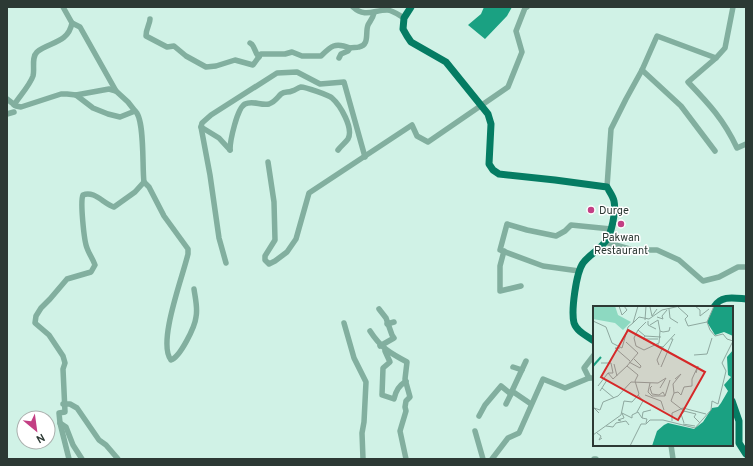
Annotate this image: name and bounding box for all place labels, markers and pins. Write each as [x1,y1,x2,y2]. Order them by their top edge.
place label: Durge [599,204,629,218]
marker: Durge [586,205,596,215]
marker: Pakwan Restaurant [616,219,626,229]
place label: Pakwan Restaurant [594,231,648,258]

